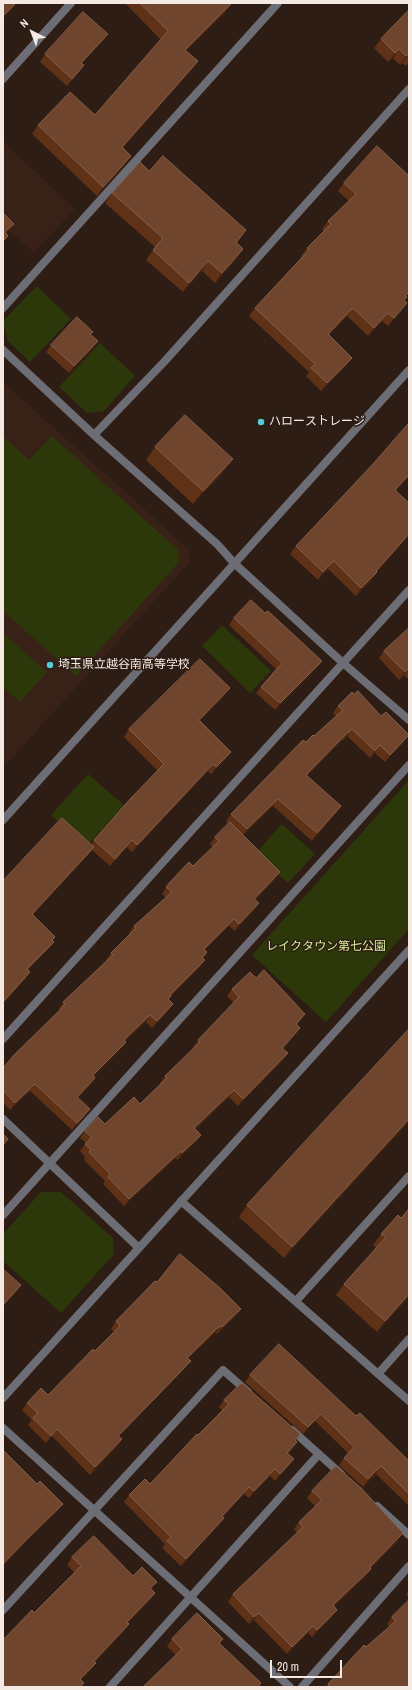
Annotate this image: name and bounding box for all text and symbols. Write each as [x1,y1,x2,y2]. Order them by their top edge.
north arrow [12,12,52,52]
text: N [17,16,31,30]
place label: ハローストレージ [269,415,365,429]
marker: ハローストレージ [256,417,266,427]
place label: 埼玉県立越谷南高等学校 [58,658,190,672]
marker: 埼玉県立越谷南高等学校 [45,660,55,670]
park label: レイクタウン第七公園 [266,940,386,954]
scale bar [272,1652,344,1678]
text: 20 m [277,1659,299,1675]

